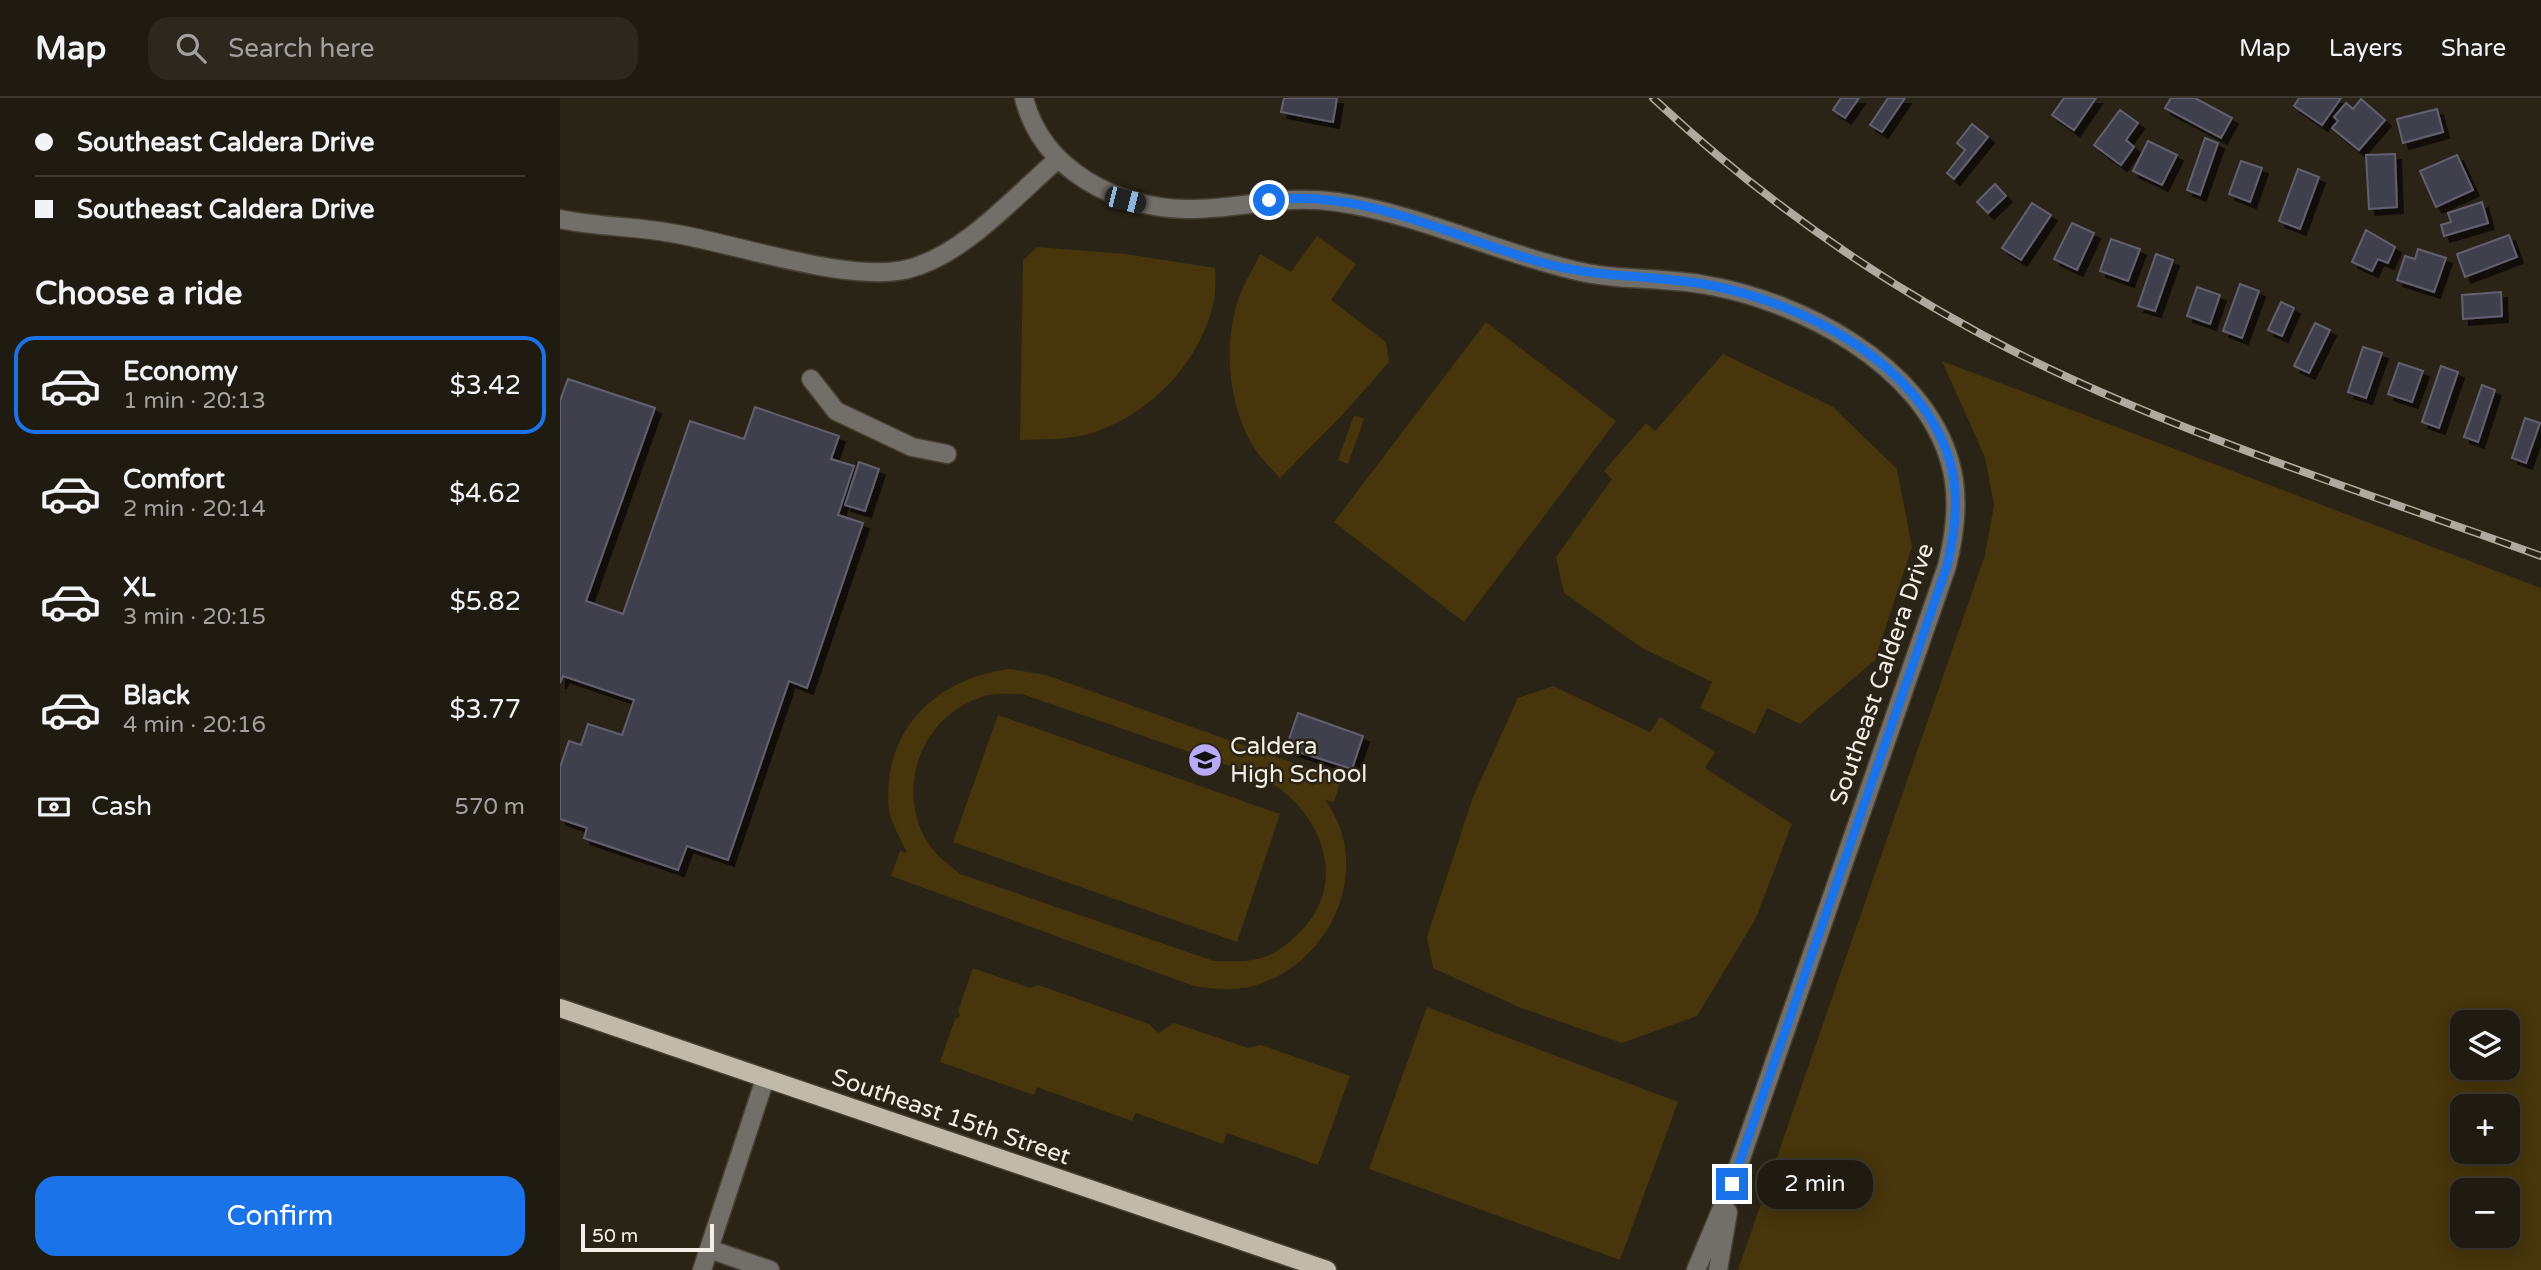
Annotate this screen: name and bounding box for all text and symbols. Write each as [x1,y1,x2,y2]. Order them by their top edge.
search box [148,17,638,80]
text: Map [35,29,106,68]
icon: search [172,29,210,67]
text: Search here [228,33,374,64]
text: Map [2239,34,2291,63]
text: Layers [2329,34,2403,63]
text: Share [2441,34,2506,63]
text: Southeast Caldera Drive [77,127,374,158]
route start [1253,184,1285,216]
car [1103,185,1148,215]
text: Southeast Caldera Drive [77,194,374,225]
text: Choose a ride [35,275,242,313]
icon: car [39,354,102,417]
text: Economy [123,356,238,387]
text: $3.42 [450,370,521,401]
text: 1 min · 20:13 [123,387,266,415]
icon: car [39,462,102,525]
text: Comfort [123,464,225,495]
text: $4.62 [449,478,521,509]
text: 2 min · 20:14 [123,495,266,523]
street label: Southeast Caldera Drive [1824,539,1940,809]
icon: car [39,570,102,633]
text: XL [123,572,155,603]
text: $5.82 [450,586,521,617]
text: 3 min · 20:15 [123,603,266,631]
icon: car [39,678,102,741]
text: Black [123,680,190,711]
text: $3.77 [449,694,521,725]
text: 4 min · 20:16 [123,711,266,739]
place label: Caldera High School [1230,732,1367,789]
school or university icon: Caldera High School [1186,741,1224,779]
icon: cash [35,788,73,826]
text: Cash [91,791,152,822]
text: 570 m [455,793,525,821]
map controls [2450,1010,2520,1248]
button: layers [2450,1010,2520,1080]
street label: Southeast 15th Street [828,1063,1074,1171]
button: + [2450,1094,2520,1164]
callout: 2 min [1756,1160,1872,1208]
route end [1716,1168,1748,1200]
text: 2 min [1784,1170,1846,1198]
button: Confirm [35,1176,525,1256]
button: − [2450,1178,2520,1248]
scale bar [581,1221,714,1253]
text: 50 m [592,1225,638,1247]

